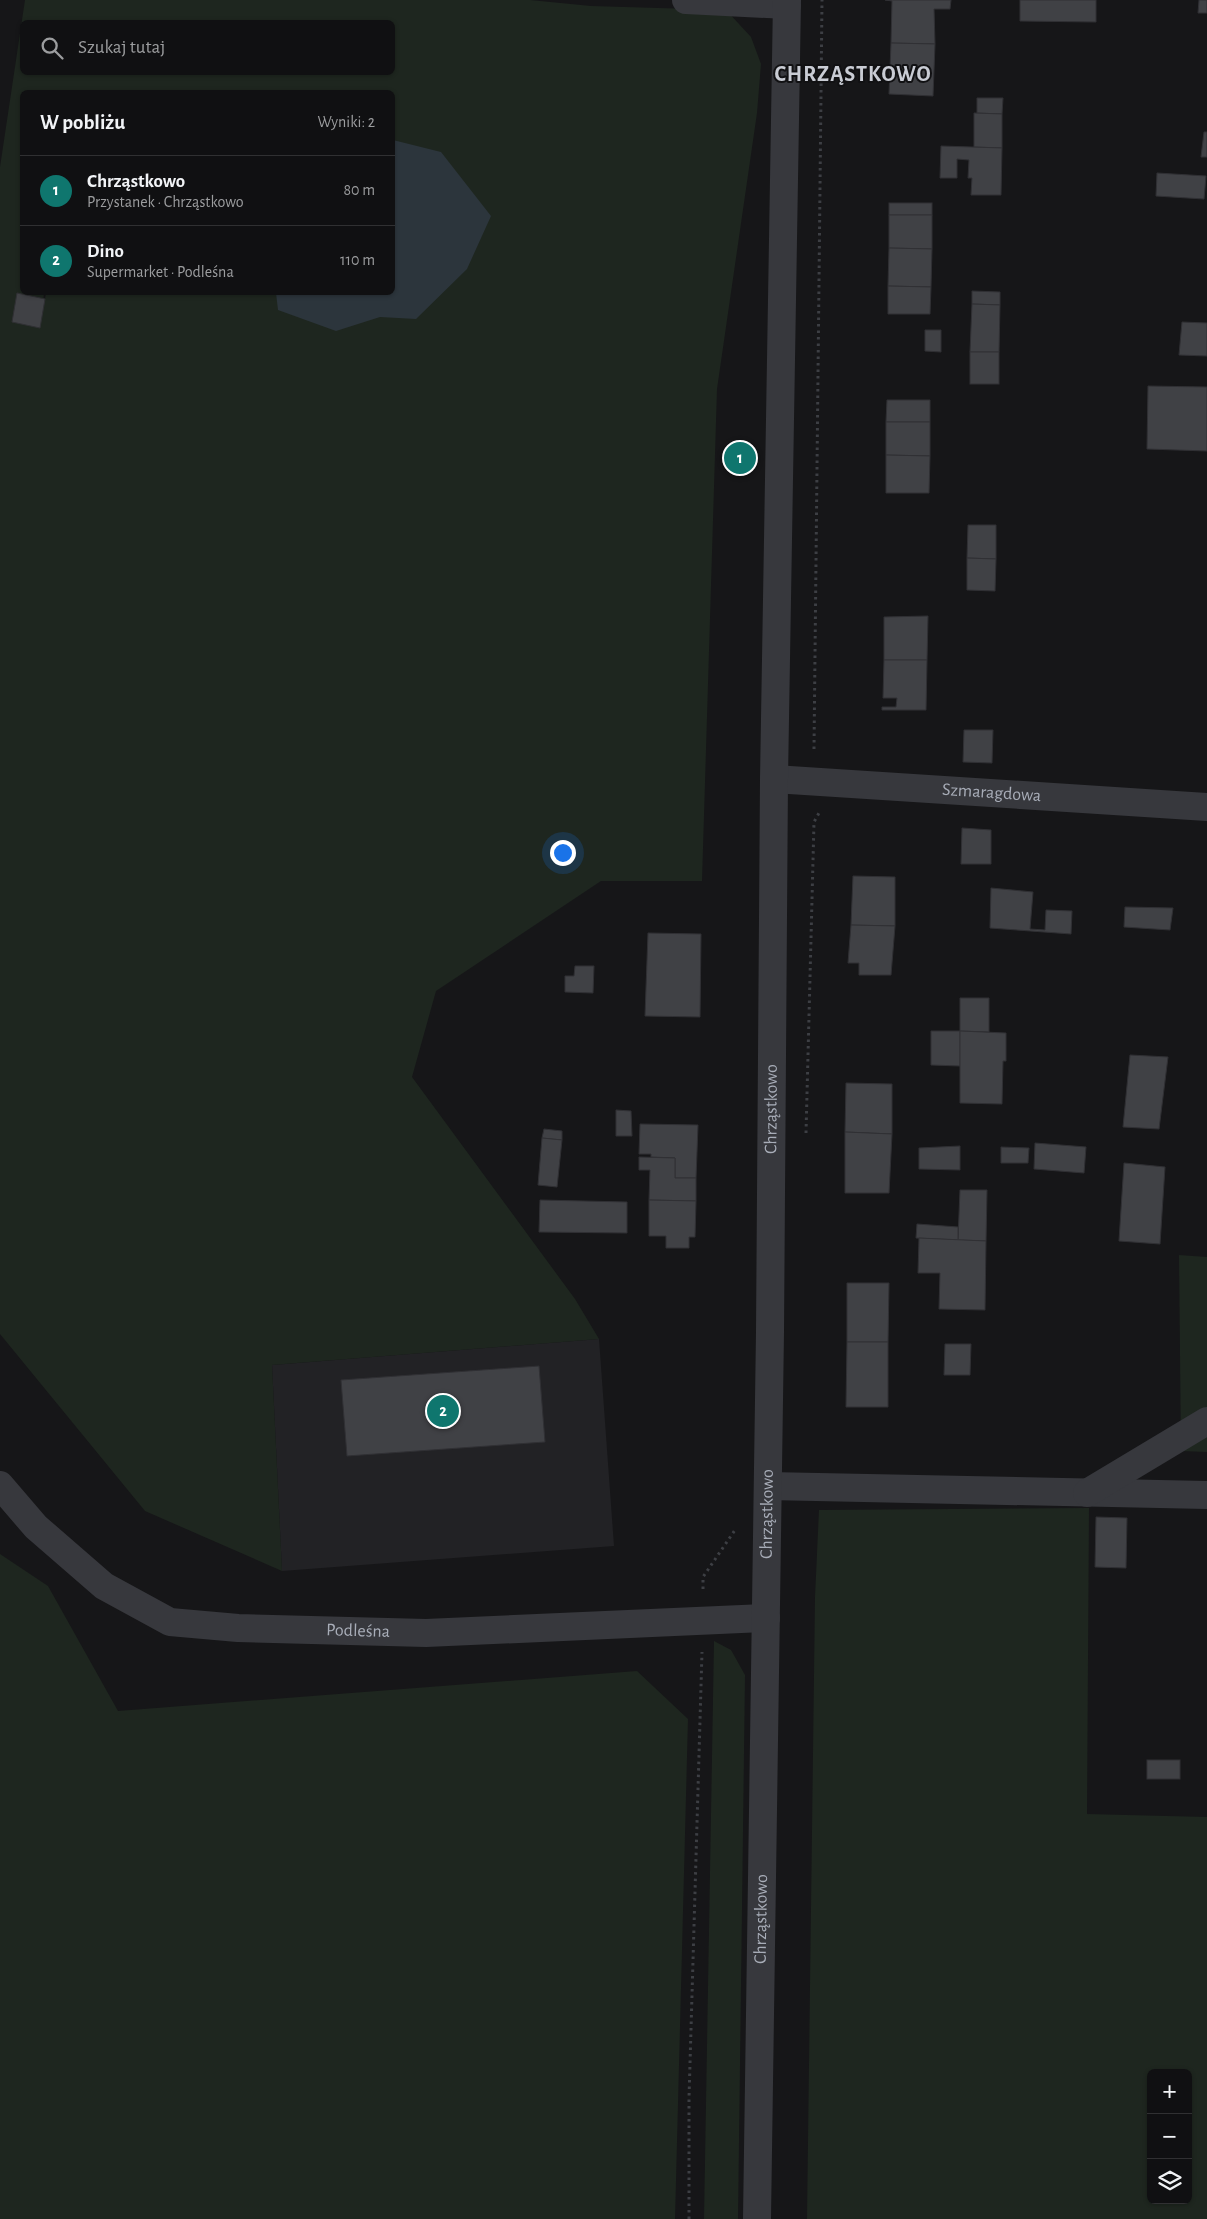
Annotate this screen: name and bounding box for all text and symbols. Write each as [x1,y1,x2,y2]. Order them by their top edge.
search box [20,20,395,75]
icon: search [38,34,66,62]
text: Szukaj tutaj [78,38,165,57]
district label: CHRZĄSTKOWO [774,63,932,85]
text: W pobliżu [40,112,125,133]
text: Wyniki: 2 [317,114,375,130]
text: Chrząstkowo [87,172,185,191]
text: 1 [53,182,59,198]
text: 80 m [344,182,375,198]
text: Przystanek · Chrząstkowo [87,194,244,210]
text: Dino [87,242,124,261]
text: 2 [52,252,60,268]
text: 110 m [340,252,375,268]
text: Supermarket · Podleśna [87,264,234,280]
pin: 1 [724,439,756,477]
street label: Szmaragdowa [941,781,1042,805]
your location [550,840,576,866]
street label: Chrząstkowo [762,1064,781,1154]
pin: 2 [427,1392,459,1430]
street label: Chrząstkowo [758,1469,777,1559]
street label: Podleśna [326,1621,390,1641]
street label: Chrząstkowo [752,1874,771,1964]
map controls [1147,2069,1192,2204]
button: + [1147,2069,1192,2114]
button: − [1147,2114,1192,2159]
button: layers [1147,2159,1192,2204]

